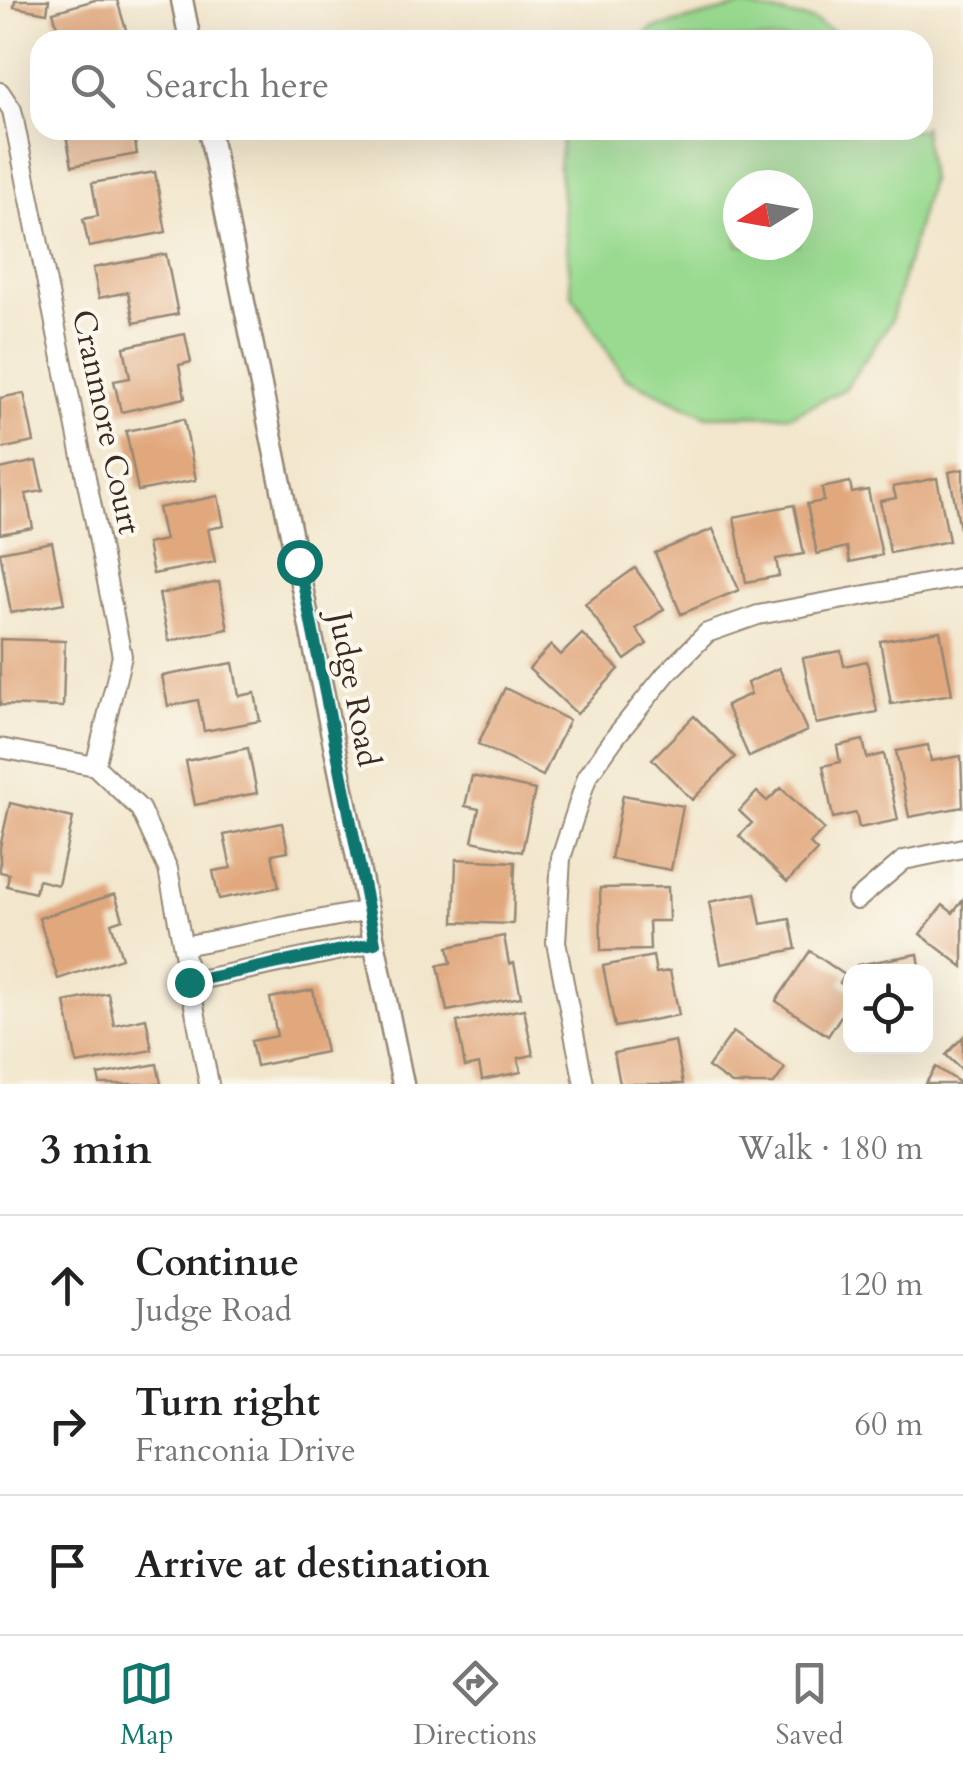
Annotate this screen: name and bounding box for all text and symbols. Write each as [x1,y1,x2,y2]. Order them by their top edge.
search box [30,30,933,140]
icon: search [65,58,120,113]
text: Search here [145,59,329,111]
north arrow [723,170,813,260]
street label: Cranmore Court [61,306,151,538]
route start [277,540,323,586]
street label: Judge Road [317,604,391,770]
route end [167,960,213,1006]
map controls [843,964,933,1054]
button: locate [843,964,933,1054]
text: 3 min [40,1121,152,1178]
text: Walk · 180 m [738,1127,923,1171]
text: Continue [135,1237,299,1289]
icon: ahead [40,1258,95,1313]
text: 120 m [838,1263,923,1307]
text: Judge Road [135,1289,292,1333]
text: Turn right [135,1377,320,1429]
icon: right [40,1398,95,1453]
text: 60 m [855,1403,923,1447]
text: Franconia Drive [135,1429,356,1473]
icon: arrive [40,1538,95,1593]
text: Arrive at destination [135,1539,490,1591]
tab: Map [119,1656,174,1754]
tab: Directions [413,1656,537,1754]
tab: Saved [776,1656,844,1754]

